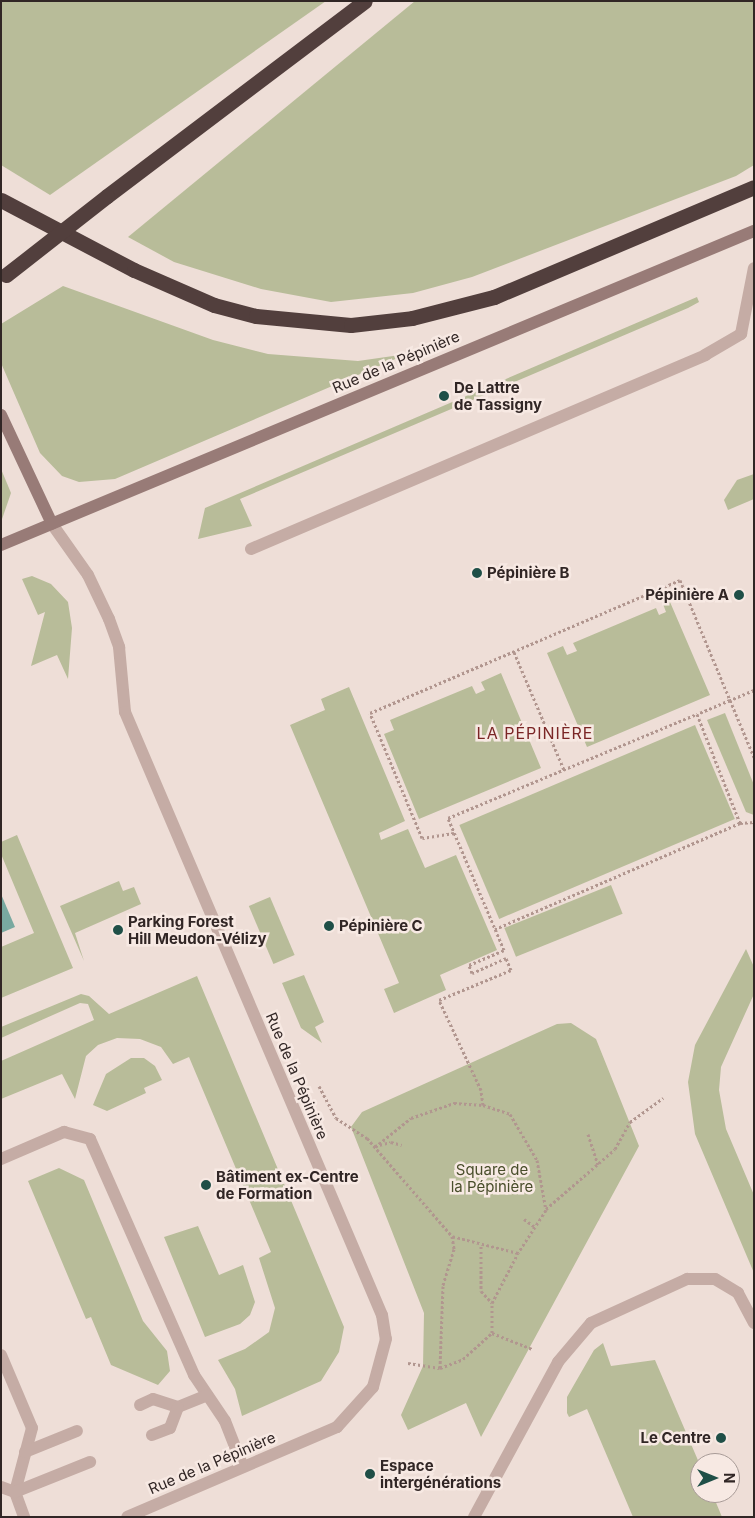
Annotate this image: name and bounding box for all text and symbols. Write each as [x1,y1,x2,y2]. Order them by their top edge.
street label: Rue de la Pépinière [330,327,462,397]
place label: De Lattre de Tassigny [454,378,542,413]
marker: De Lattre de Tassigny [438,390,450,402]
place label: Pépinière B [487,564,570,582]
marker: Pépinière B [471,567,483,579]
place label: Pépinière A [645,586,729,604]
marker: Pépinière A [733,589,745,601]
district label: LA PÉPINIÈRE [475,723,595,743]
place label: Parking Forest Hill Meudon-Vélizy [128,912,267,947]
place label: Pépinière C [339,917,423,935]
marker: Pépinière C [323,920,335,932]
marker: Parking Forest Hill Meudon-Vélizy [112,924,124,936]
street label: Rue de la Pépinière [262,1010,332,1142]
park label: Square de la Pépinière [451,1160,533,1195]
place label: Bâtiment ex-Centre de Formation [216,1167,359,1202]
marker: Bâtiment ex-Centre de Formation [200,1179,212,1191]
street label: Rue de la Pépinière [146,1428,278,1498]
place label: Le Centre [640,1429,711,1447]
marker: Le Centre [715,1432,727,1444]
north arrow [690,1453,740,1503]
place label: Espace intergénérations [380,1456,501,1491]
marker: Espace intergénérations [364,1468,376,1480]
text: N [721,1473,738,1483]

